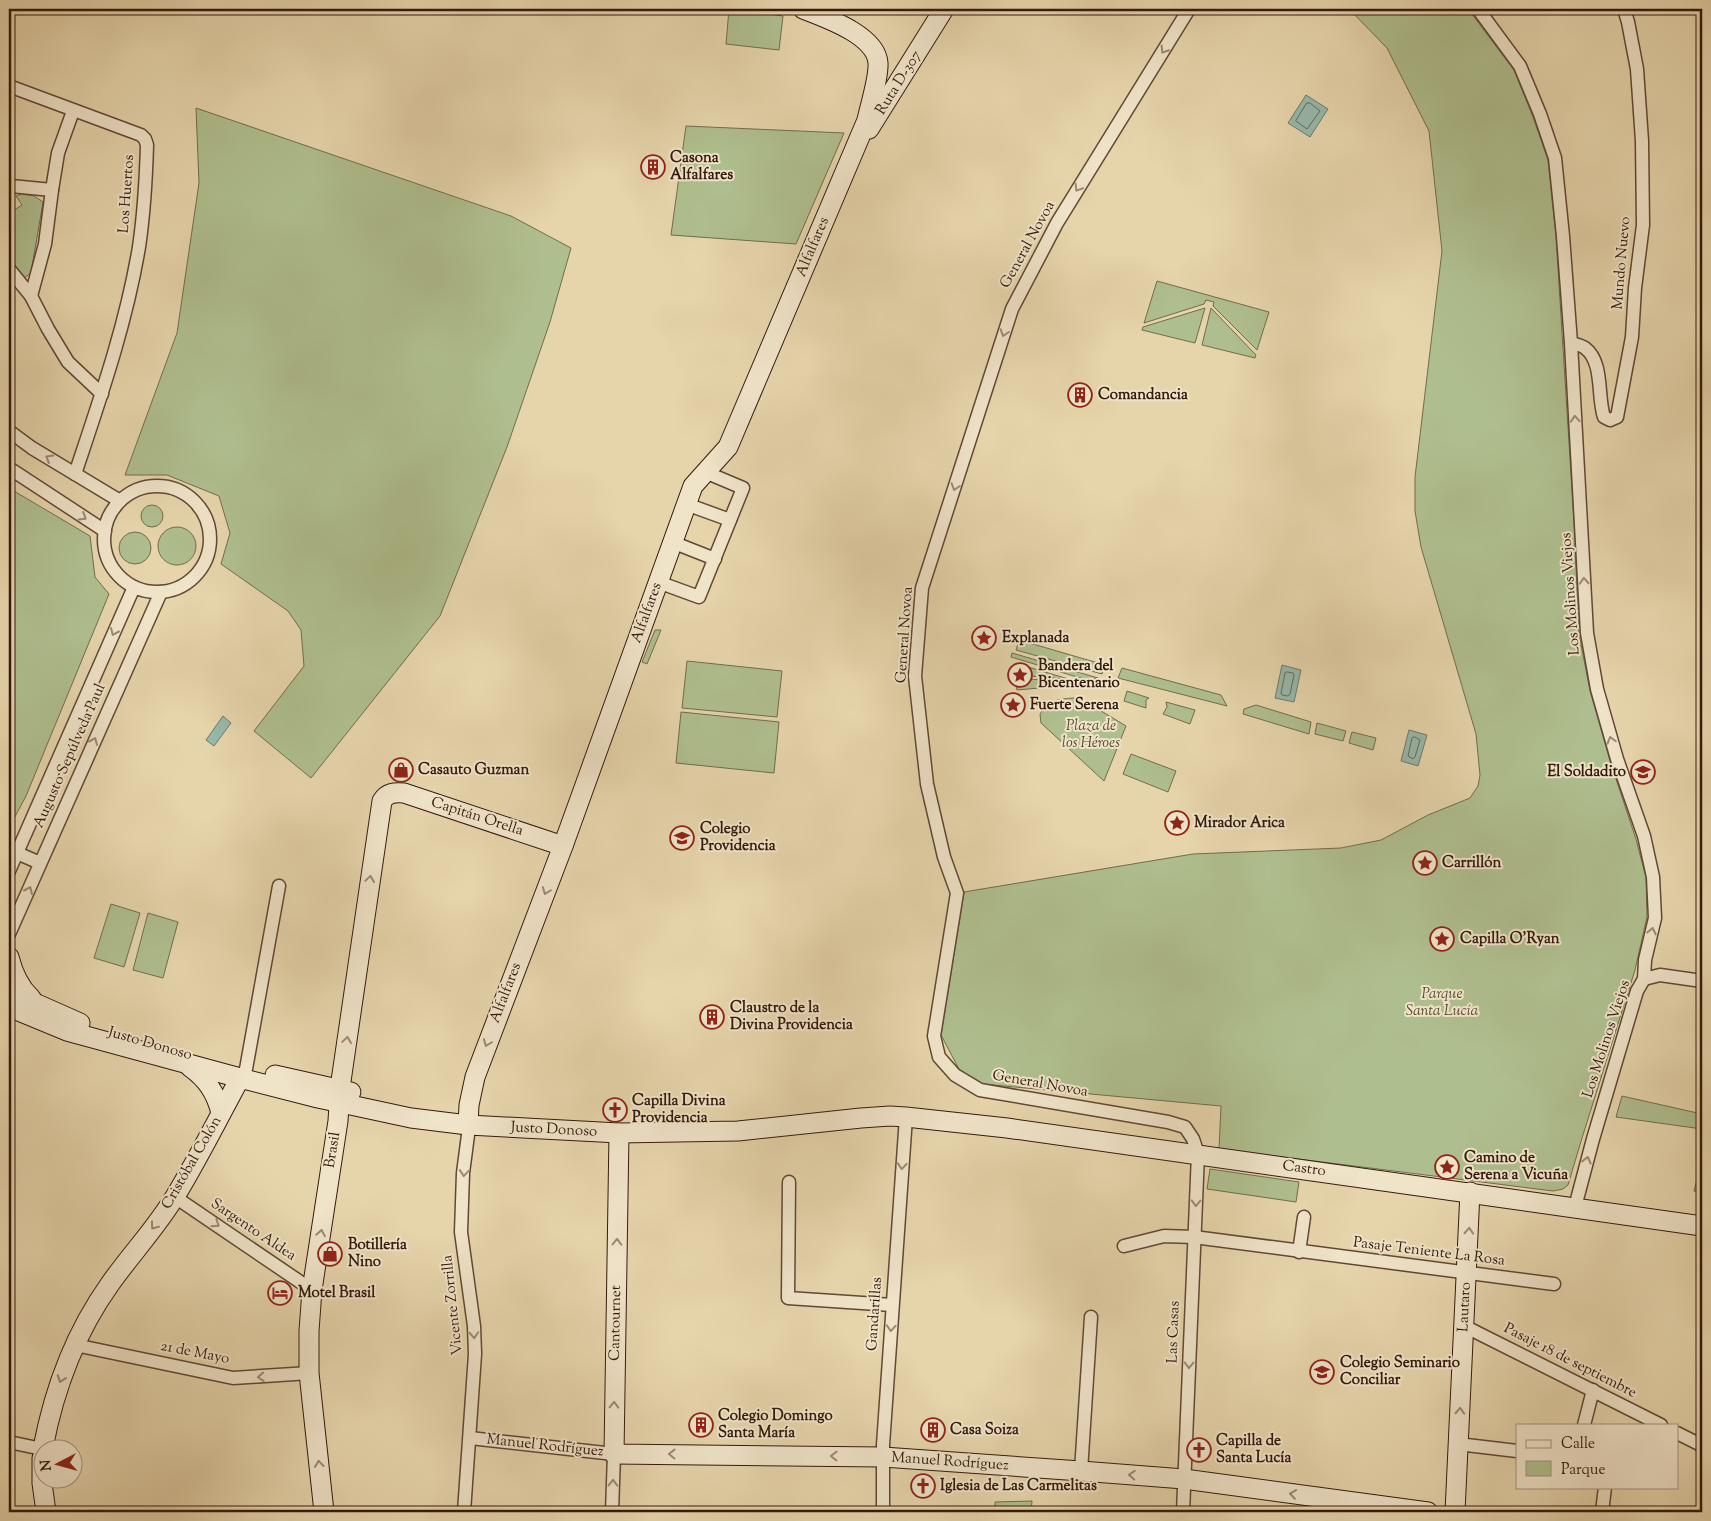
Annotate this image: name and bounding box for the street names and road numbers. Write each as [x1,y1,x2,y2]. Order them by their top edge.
street label: Ruta D-307 [871,46,927,119]
street label: Los Huertos [114,154,140,234]
street label: General Novoa [995,197,1061,292]
street label: Alfalfares [791,214,835,280]
street label: Mundo Nuevo [1607,215,1637,311]
street label: Los Molinos Viejos [1556,532,1586,656]
street label: Alfalfares [626,580,668,646]
street label: General Novoa [891,586,919,684]
street label: Augusto Sepúlveda Paul [29,680,111,832]
street label: Capitán Orella [428,792,526,842]
street label: Alfalfares [485,960,527,1026]
street label: Los Molinos Viejos [1578,977,1636,1101]
street label: Justo Donoso [105,1022,194,1066]
street label: General Novoa [990,1065,1090,1103]
street label: Cristóbal Colón [157,1112,227,1213]
street label: Justo Donoso [509,1117,598,1143]
street label: Brasil [320,1130,346,1170]
street label: Castro [1281,1156,1327,1182]
street label: Sargento Aldea [206,1194,300,1266]
street label: Pasaje Teniente La Rosa [1352,1232,1506,1272]
street label: Vicente Zorrilla [437,1254,469,1356]
street label: Gandarillas [862,1276,888,1352]
street label: Lautaro [1453,1281,1477,1333]
street label: Cantournet [605,1285,627,1361]
street label: Las Casas [1162,1300,1186,1364]
street label: Pasaje 18 de septiembre [1500,1318,1640,1404]
street label: 21 de Mayo [159,1336,231,1370]
street label: Manuel Rodríguez [485,1429,605,1463]
street label: Manuel Rodríguez [891,1447,1010,1477]

